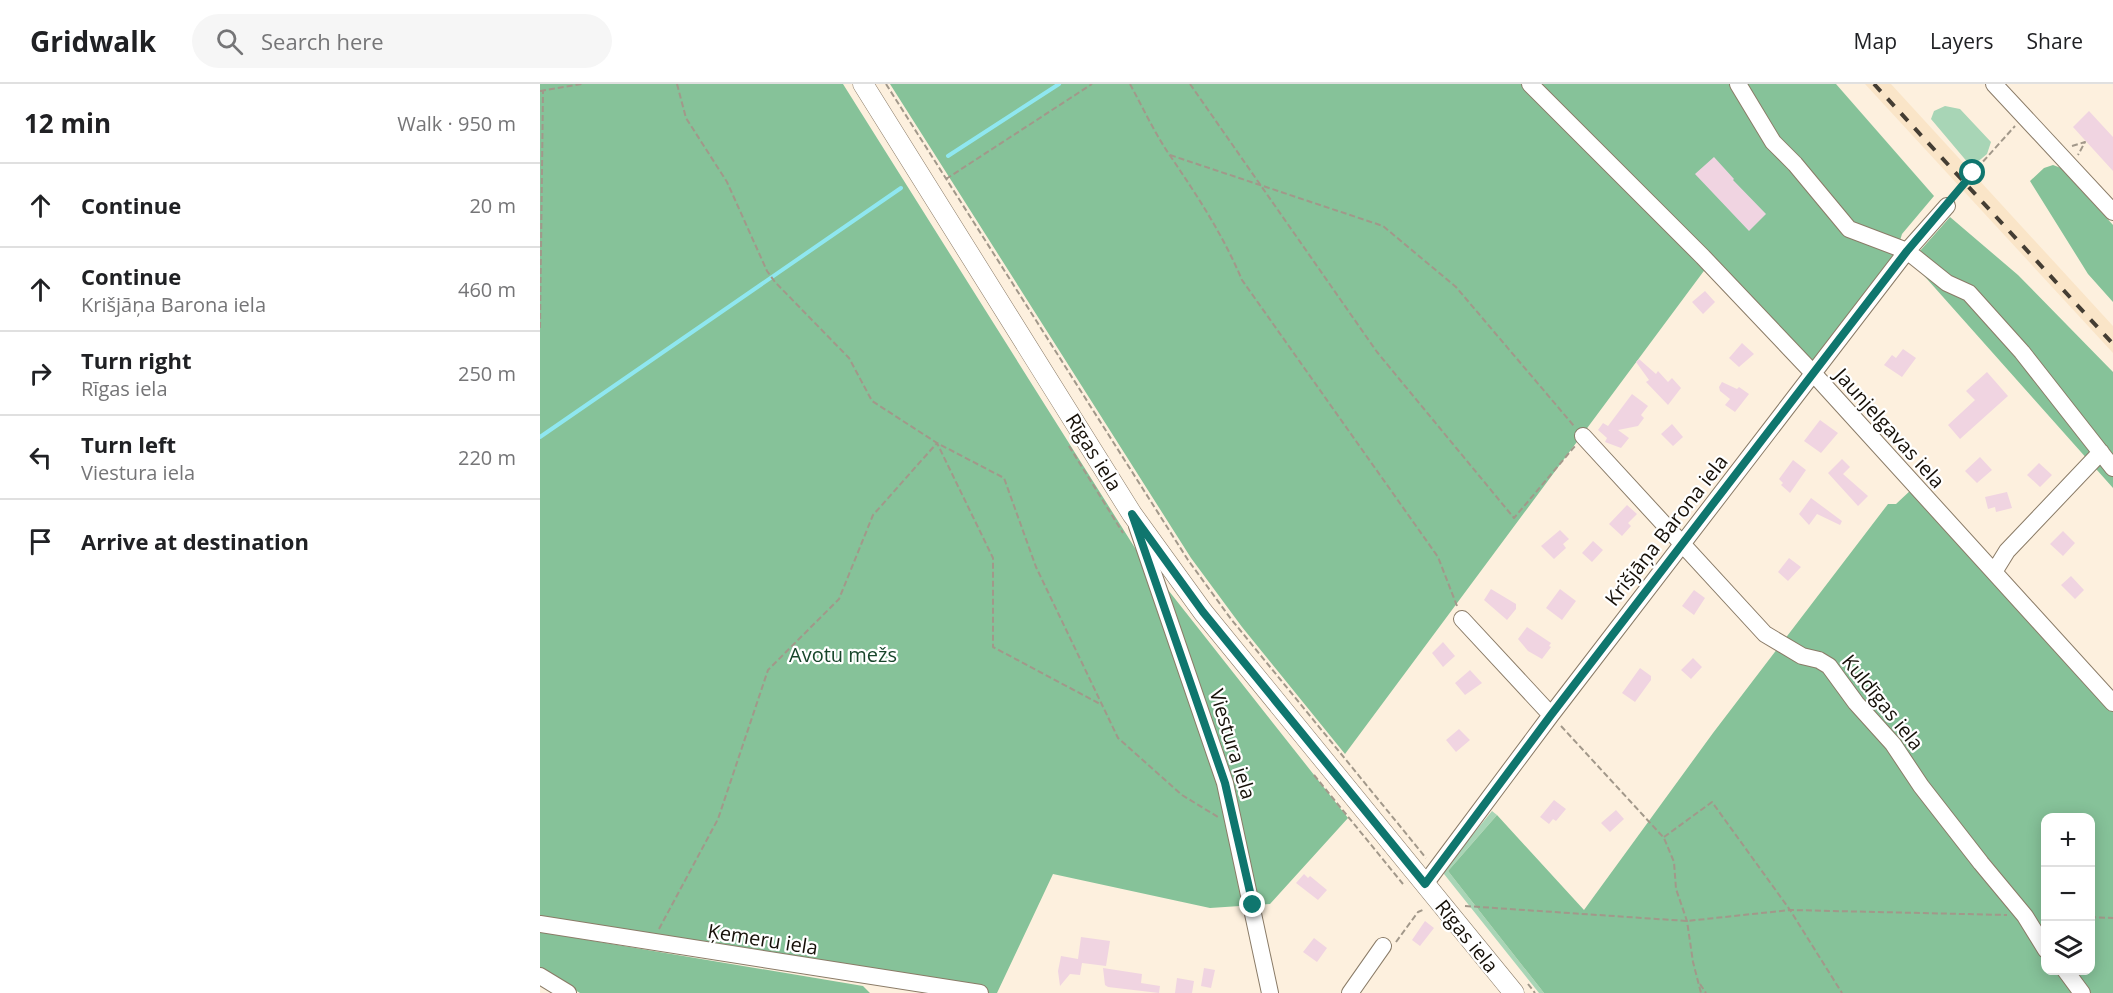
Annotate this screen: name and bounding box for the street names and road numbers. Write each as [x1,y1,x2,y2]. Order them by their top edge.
street label: Jaunjelgavas iela [1828,361,1951,494]
street label: Rīgas iela [1060,408,1128,496]
street label: Krišjāņa Barona iela [1598,449,1734,611]
street label: Kuldīgas iela [1836,648,1930,756]
street label: Viestura iela [1203,686,1263,802]
street label: Rīgas iela [1429,894,1505,978]
street label: Ķemeru iela [706,917,820,961]

